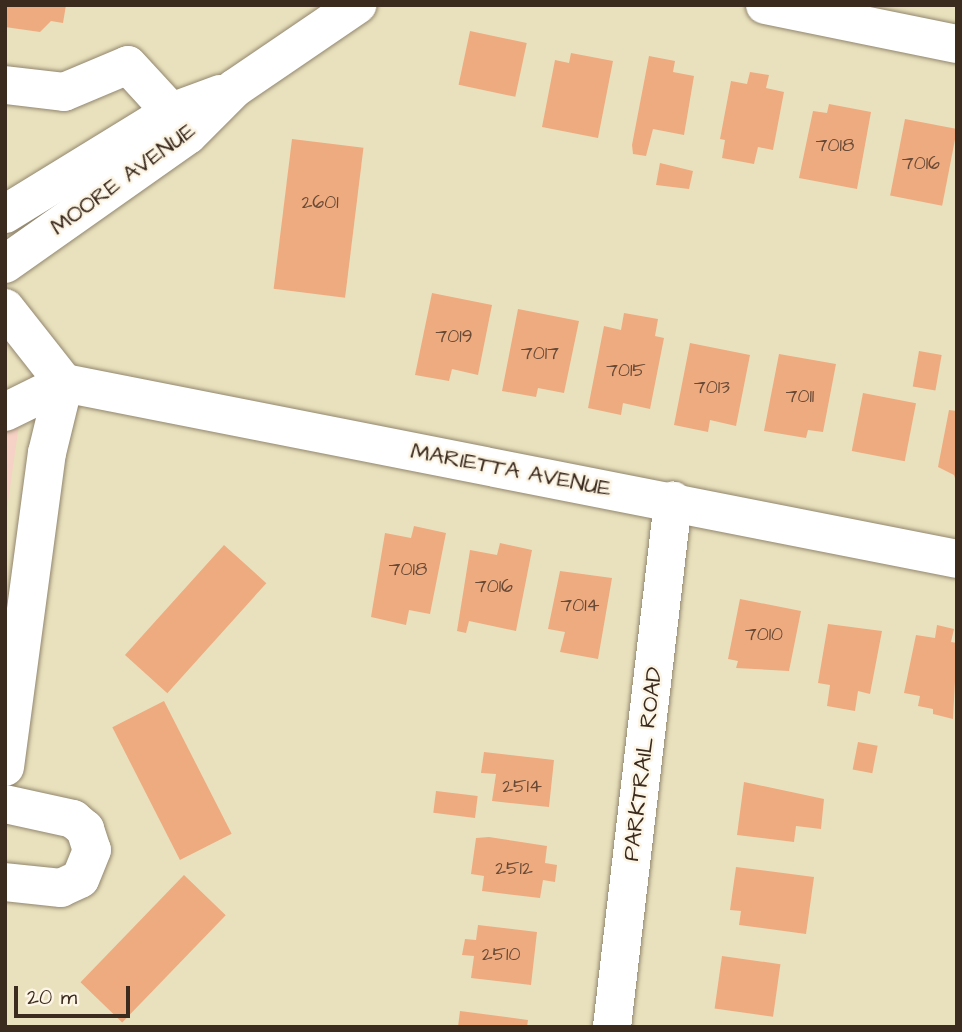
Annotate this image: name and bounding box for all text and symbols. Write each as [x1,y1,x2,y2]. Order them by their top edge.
street label: MOORE AVENUE [45,117,201,241]
house number: 7018 [816,135,854,157]
house number: 7016 [902,153,940,175]
house number: 2601 [301,192,339,214]
house number: 7019 [436,326,472,348]
house number: 7017 [521,343,559,365]
house number: 7015 [606,360,646,382]
house number: 7013 [694,377,730,399]
house number: 7011 [786,386,814,408]
street label: MARIETTA AVENUE [408,437,614,503]
house number: 7018 [389,559,427,581]
house number: 7016 [475,576,513,598]
house number: 7014 [560,595,600,617]
house number: 7010 [745,624,783,646]
street label: PARKTRAIL ROAD [617,665,669,863]
house number: 2514 [502,776,542,798]
house number: 2512 [495,858,533,880]
house number: 2510 [482,944,520,966]
scale bar [18,972,133,1016]
text: 20 m [27,983,77,1012]

